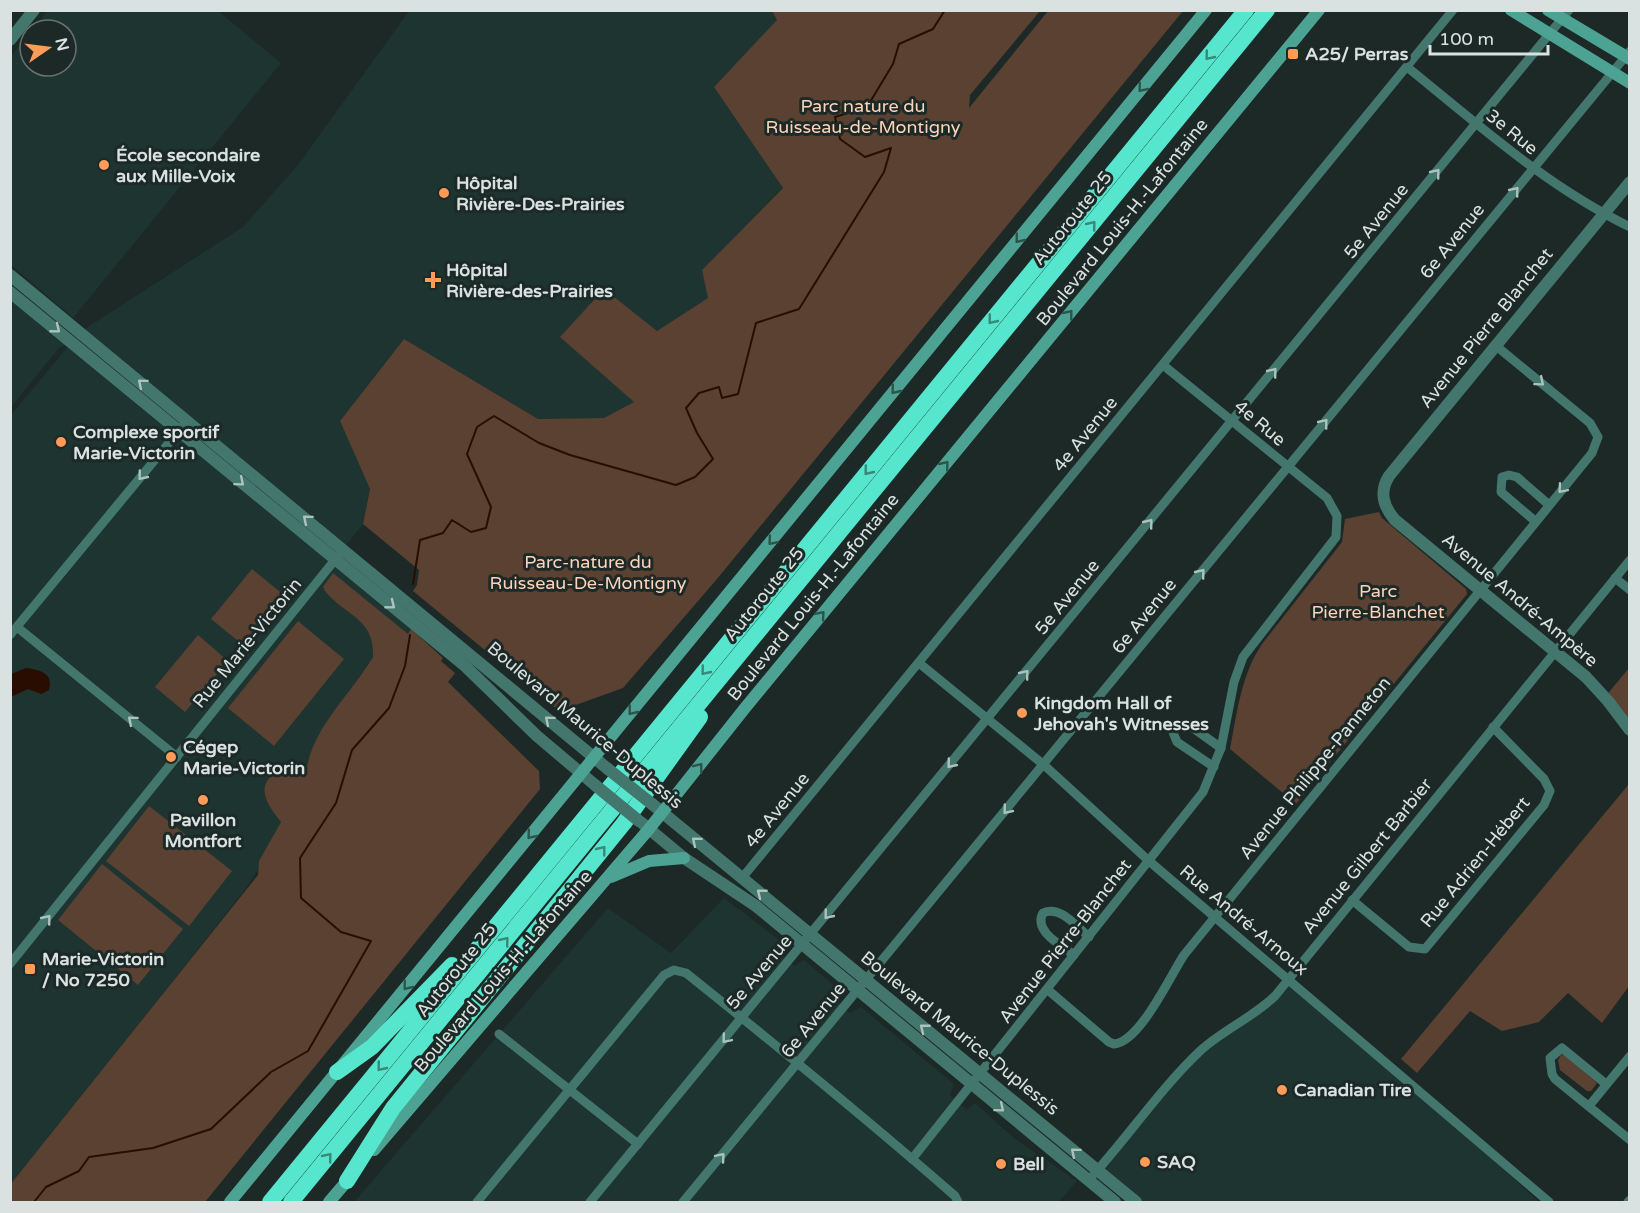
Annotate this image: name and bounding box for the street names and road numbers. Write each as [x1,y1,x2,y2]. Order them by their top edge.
street label: 3e Rue [1482,105,1542,159]
street label: Boulevard Louis-H.-Lafontaine [1032,114,1212,330]
street label: Autoroute 25 [1027,167,1117,269]
street label: 5e Avenue [1339,179,1413,263]
street label: 6e Avenue [1415,199,1489,283]
street label: Avenue Pierre Blanchet [1415,243,1557,412]
street label: 4e Avenue [1048,392,1122,476]
street label: 4e Rue [1230,395,1290,451]
street label: Boulevard Louis-H.-Lafontaine [723,489,903,705]
street label: Avenue André-Ampère [1438,528,1602,672]
street label: Autoroute 25 [719,543,809,645]
street label: 5e Avenue [1030,555,1104,639]
street label: Rue Marie-Victorin [188,574,306,712]
street label: 6e Avenue [1107,574,1181,658]
street label: Boulevard Maurice-Duplessis [483,637,687,813]
street label: Avenue Philippe-Panneton [1235,672,1395,864]
street label: 4e Avenue [740,768,814,852]
street label: Avenue Gilbert Barbier [1297,774,1437,938]
street label: Rue Adrien-Hébert [1415,792,1535,932]
street label: Avenue Pierre-Blanchet [994,854,1136,1027]
street label: Rue André-Arnoux [1175,860,1313,980]
street label: Boulevard Louis-H.-Lafontaine [409,866,597,1076]
street label: Autoroute 25 [411,919,501,1021]
street label: 5e Avenue [721,930,797,1014]
street label: Boulevard Maurice-Duplessis [856,946,1064,1120]
street label: 6e Avenue [776,978,850,1062]

